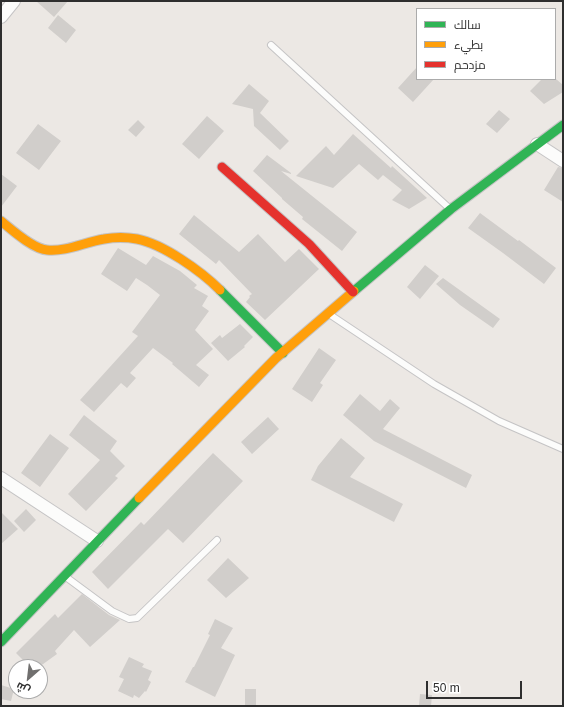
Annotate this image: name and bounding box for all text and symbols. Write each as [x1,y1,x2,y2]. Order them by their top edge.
legend [416,8,556,80]
text: سالك [454,18,481,32]
text: بطيء [454,38,483,52]
text: مزدحم [454,58,486,72]
north arrow [8,659,48,699]
scale bar [428,673,524,699]
text: ش [14,680,32,697]
text: 50 m [433,681,460,695]

